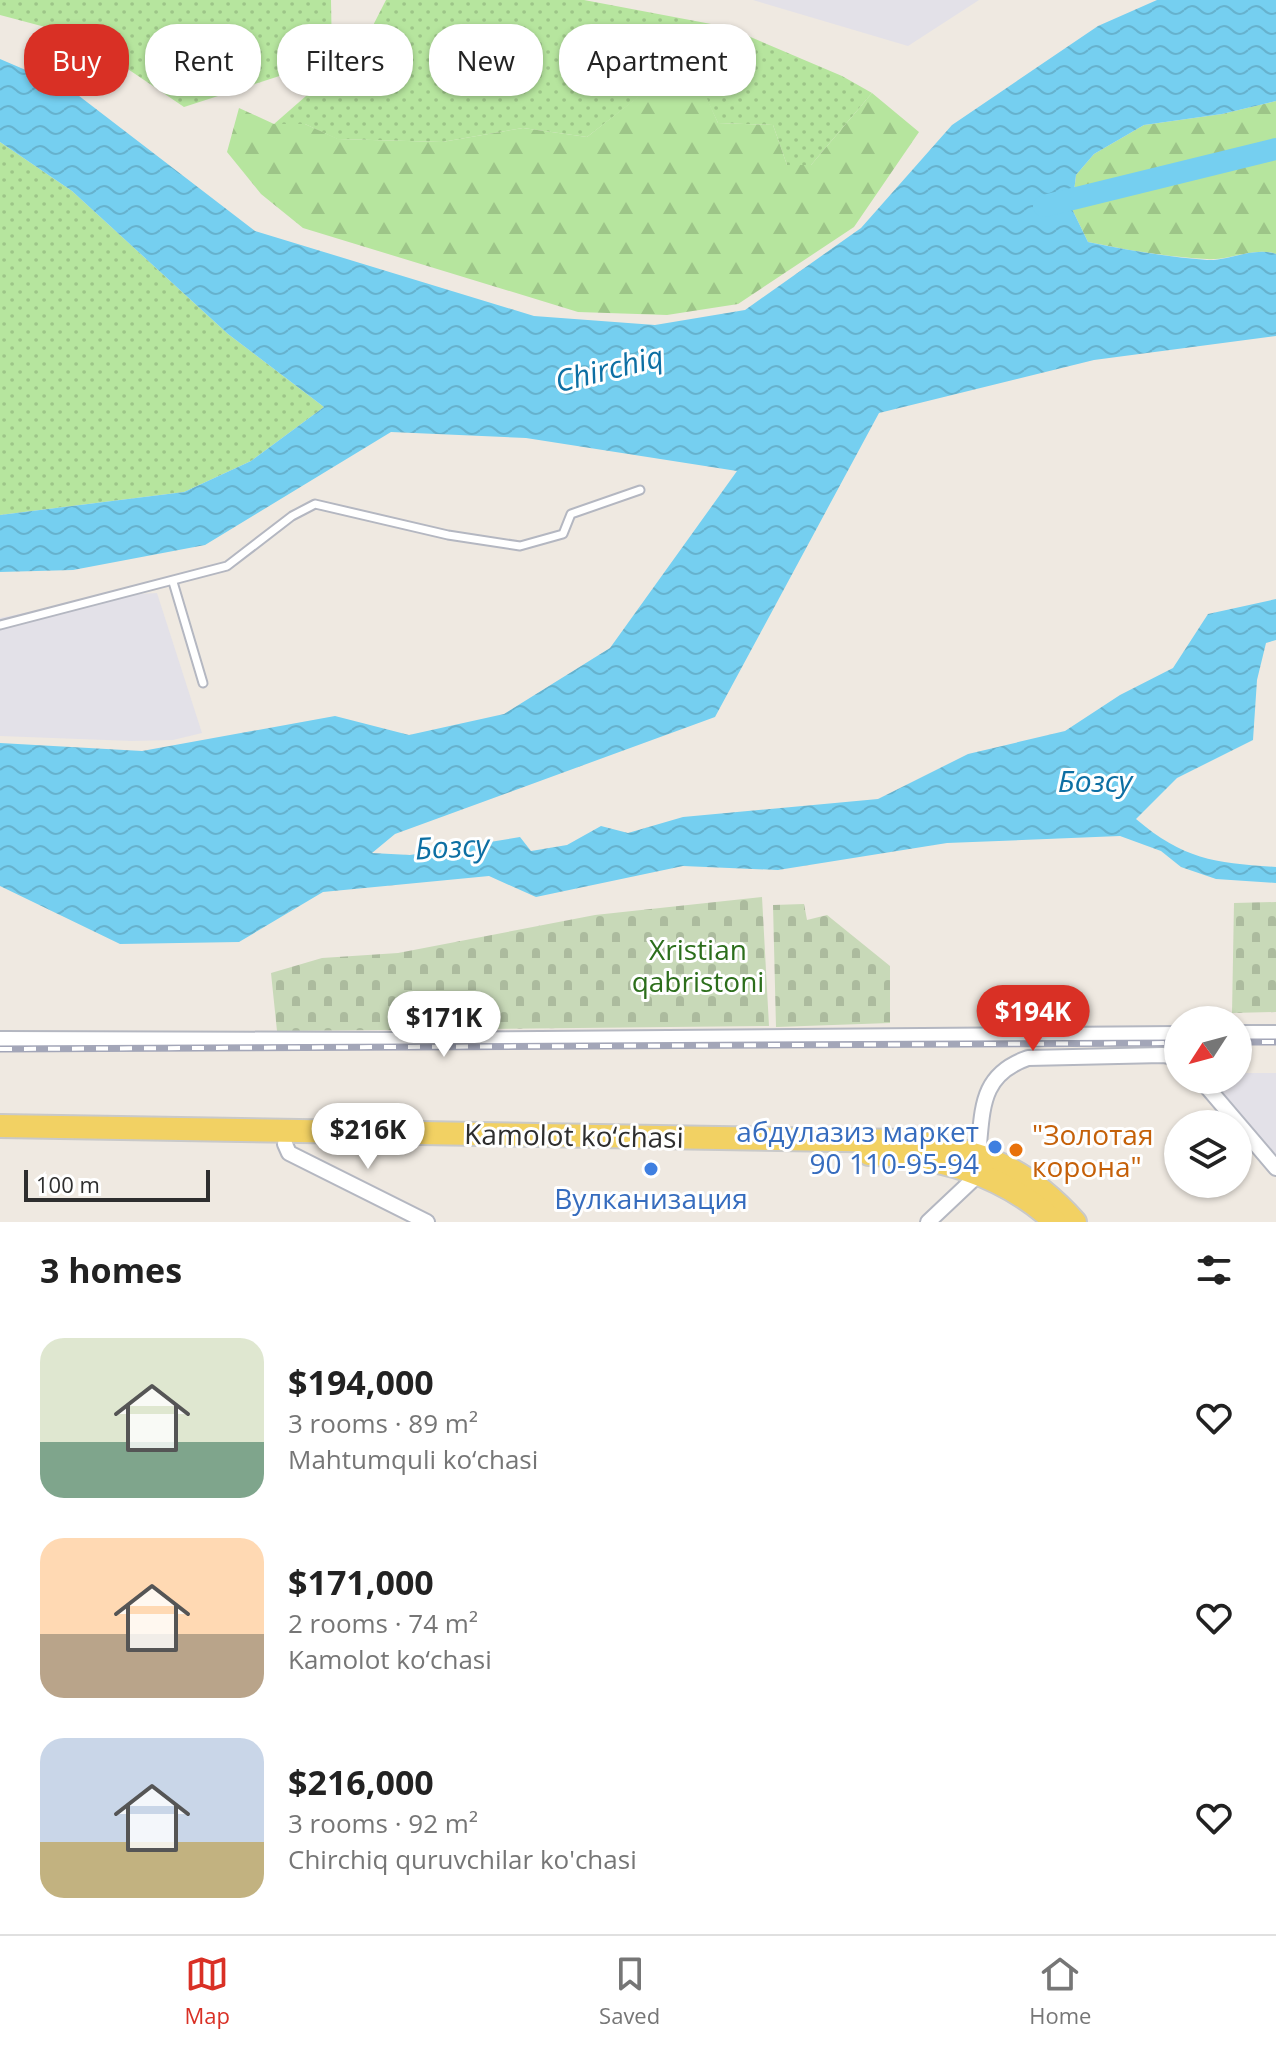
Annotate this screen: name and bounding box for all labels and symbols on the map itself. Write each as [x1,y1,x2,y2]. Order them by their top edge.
water label: Chirchiq [551,335,667,401]
water label: Бозсу [1058,760,1134,801]
water label: Бозсу [414,823,492,868]
park label: Xristian qabristoni [632,930,764,1000]
pin: $194K [977,985,1089,1053]
pin: $171K [388,991,500,1059]
north arrow [1164,1006,1252,1094]
pin: $216K [312,1103,424,1171]
place label: абдулазиз маркет 90 110-95-94 [736,1112,979,1182]
street label: Kamolot ko‘chasi [464,1114,684,1156]
place label: "Золотая корона" [1032,1115,1153,1185]
marker: абдулазиз маркет 90 110-95-94 [986,1138,1004,1156]
marker: "Золотая корона" [1007,1141,1025,1159]
marker: Вулканизация [642,1160,660,1178]
scale bar [24,1166,210,1202]
place label: Вулканизация [554,1179,748,1217]

